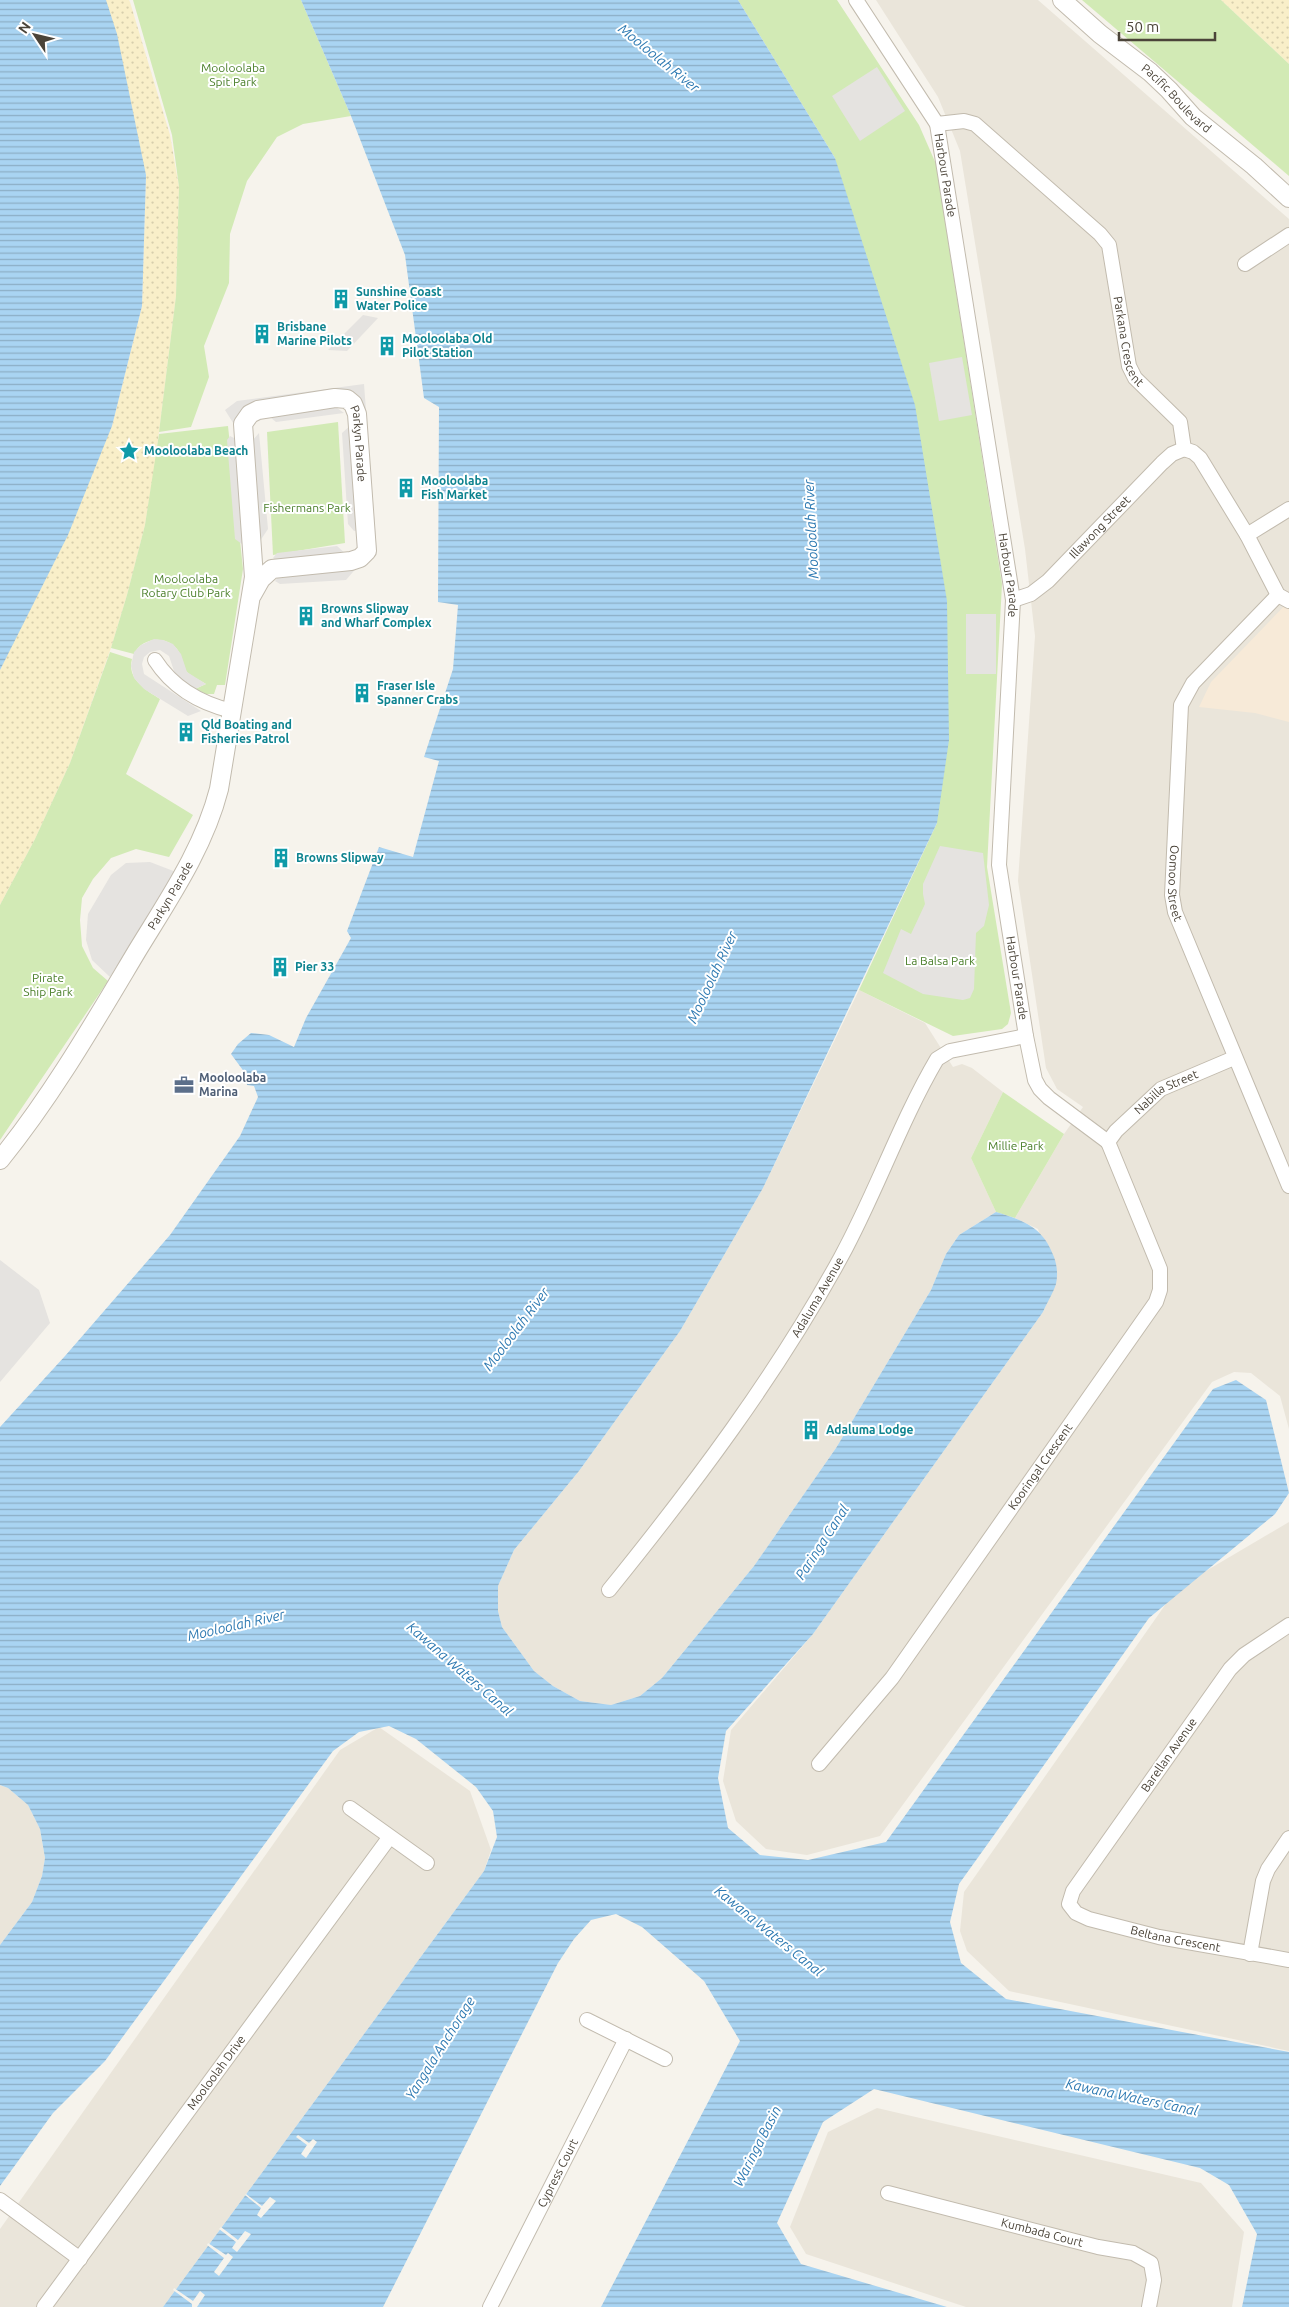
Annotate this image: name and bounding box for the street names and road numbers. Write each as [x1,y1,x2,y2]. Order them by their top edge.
street label: Pacific Boulevard [1139,61,1214,135]
street label: Harbour Parade [933,132,959,218]
street label: Parkana Crescent [1112,295,1147,389]
street label: Parkyn Parade [348,403,369,482]
street label: Illawong Street [1066,493,1133,561]
street label: Harbour Parade [996,532,1020,618]
street label: Oomoo Street [1166,845,1185,923]
street label: Parkyn Parade [145,859,195,932]
street label: Harbour Parade [1004,935,1030,1021]
street label: Nabilla Street [1131,1067,1200,1117]
street label: Adaluma Avenue [789,1255,846,1339]
street label: Kooringal Crescent [1005,1421,1075,1512]
street label: Barellan Avenue [1138,1715,1199,1794]
street label: Beltana Crescent [1129,1923,1222,1954]
street label: Mooloolah Drive [184,2033,248,2112]
street label: Cypress Court [535,2136,580,2209]
street label: Kumbada Court [1000,2215,1085,2249]

